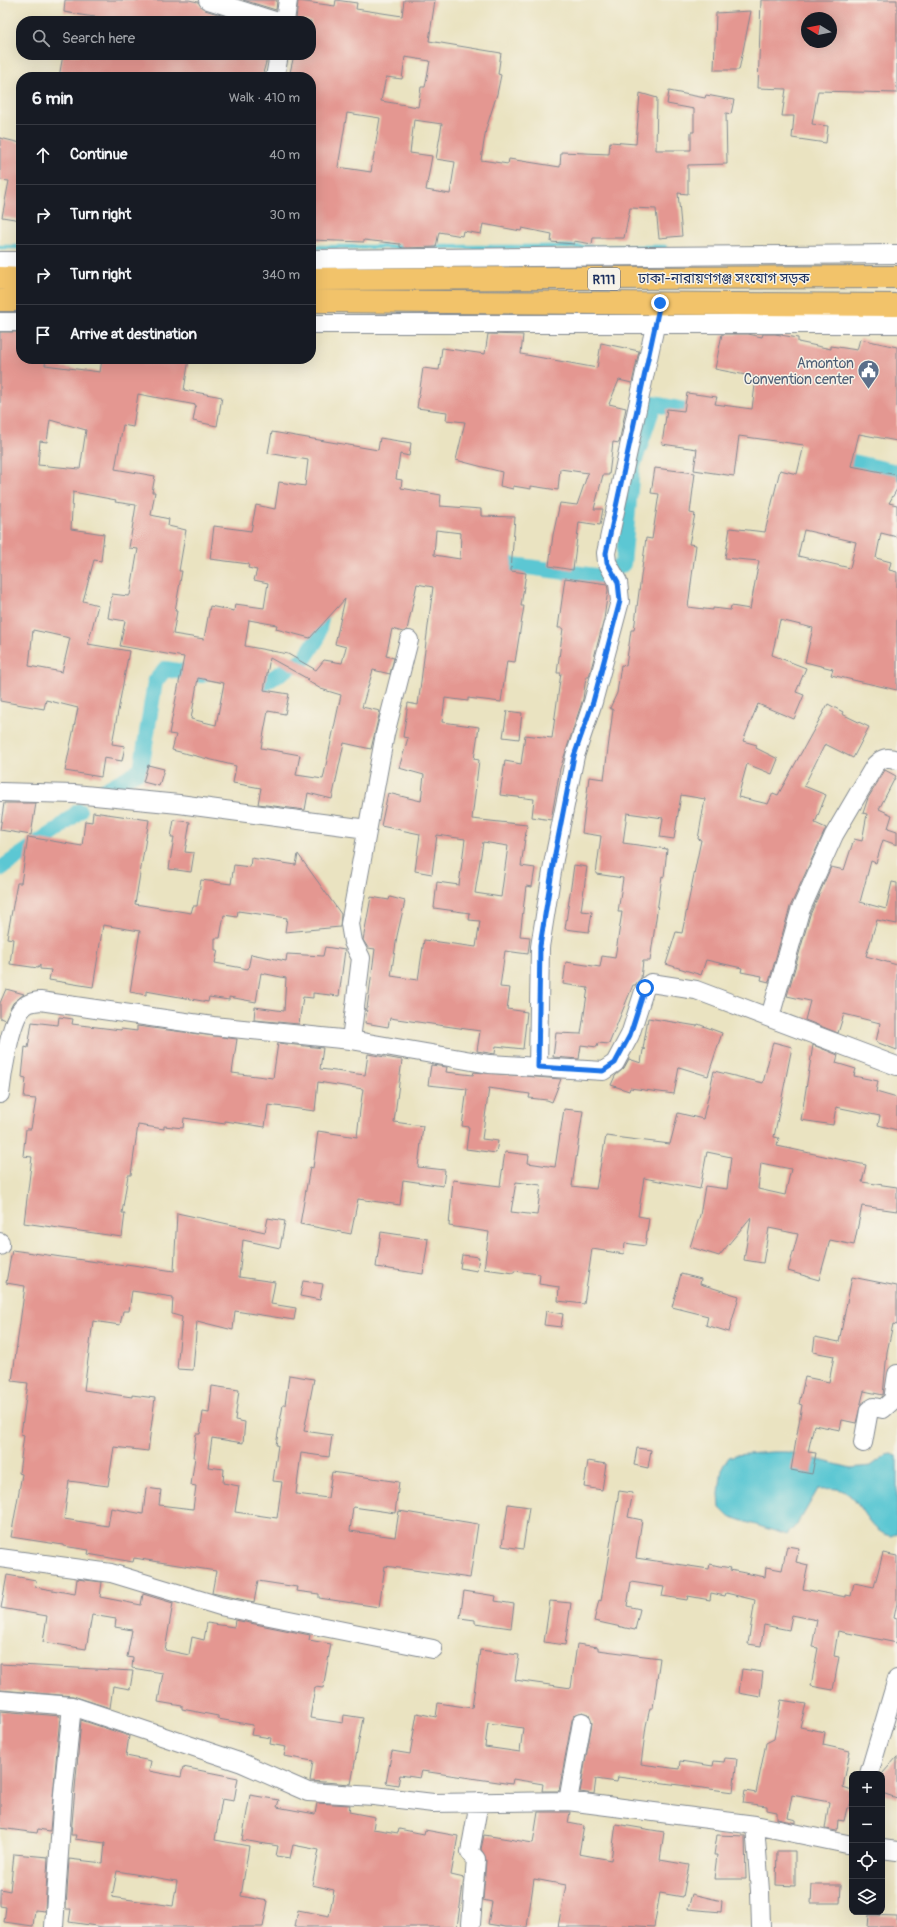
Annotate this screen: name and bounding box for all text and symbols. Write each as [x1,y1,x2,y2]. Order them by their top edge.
north arrow [801,12,837,48]
search box [16,16,316,60]
icon: search [30,27,52,49]
text: Search here [62,29,135,48]
text: 6 min [32,88,73,109]
text: Walk · 410 m [229,90,300,106]
icon: ahead [32,144,54,166]
text: Continue [70,145,128,164]
text: 40 m [269,147,300,163]
icon: right [32,204,54,226]
text: Turn right [70,205,131,224]
text: 30 m [270,207,300,223]
icon: right [32,264,54,286]
text: Turn right [70,265,131,284]
text: 340 m [262,267,300,283]
road number: R111 [588,268,620,290]
street label: ঢাকা-নারায়ণগঞ্জ সংযোগ সড়ক [637,270,810,287]
route end [651,294,669,312]
icon: arrive [32,324,54,346]
text: Arrive at destination [70,325,197,344]
place label: Amonton Convention center [744,355,854,388]
public building icon: Amonton Convention center [856,358,882,391]
route start [636,979,654,997]
map controls [849,1771,885,1915]
button: + [849,1771,885,1807]
button: − [849,1807,885,1843]
button: locate [849,1843,885,1879]
button: layers [849,1879,885,1915]

